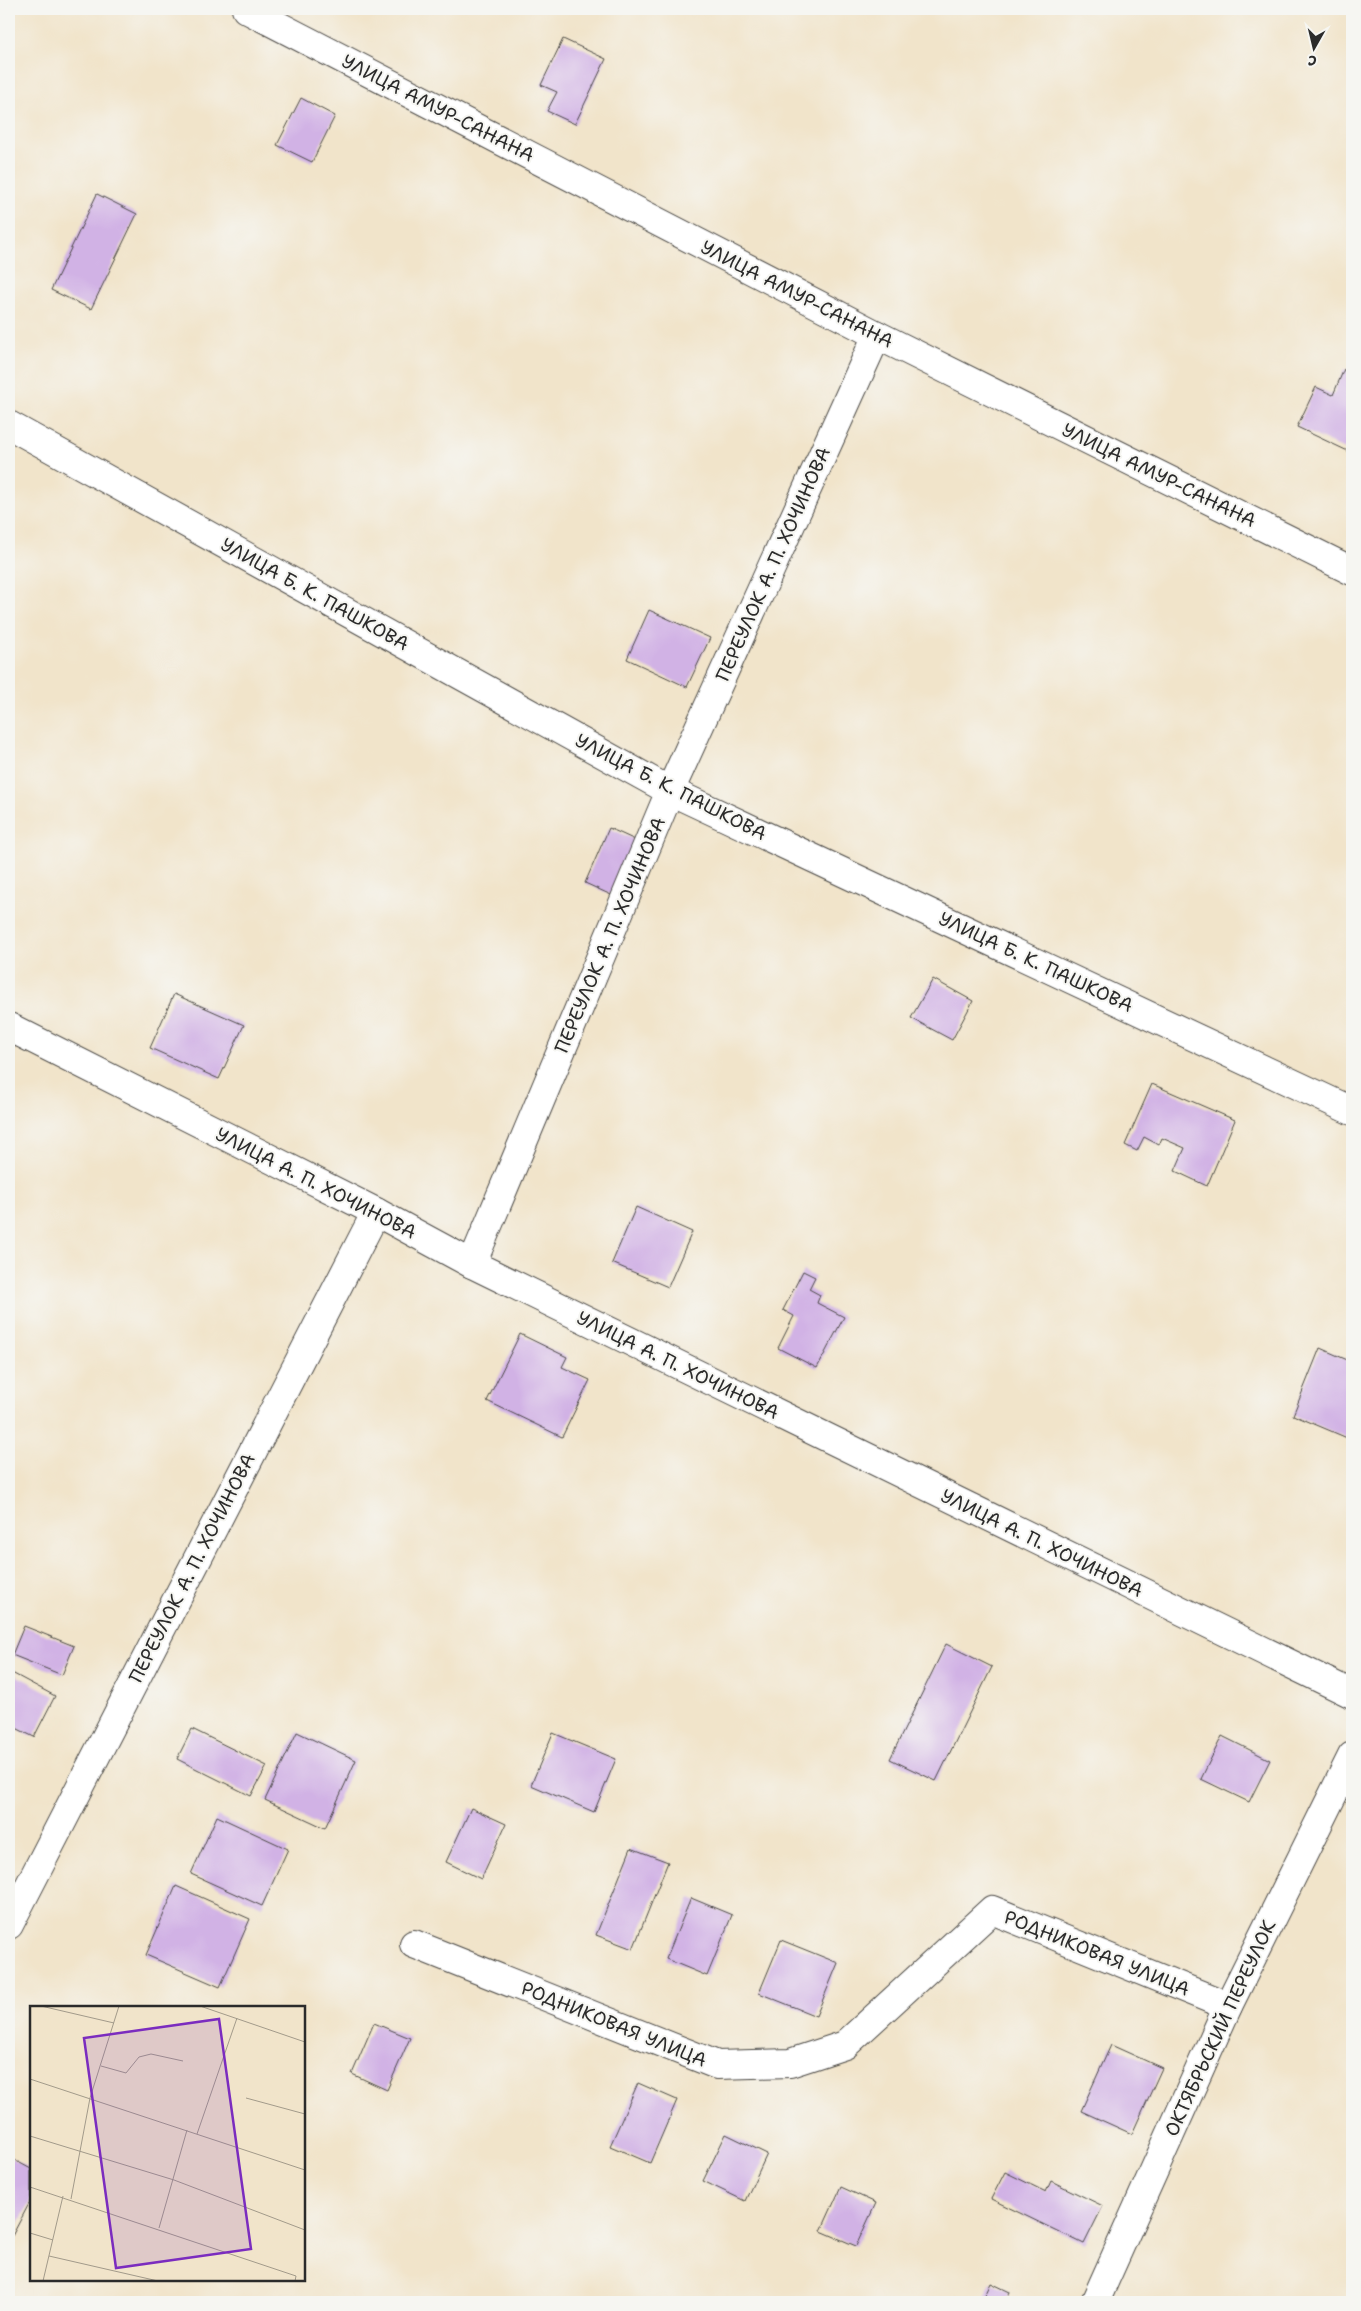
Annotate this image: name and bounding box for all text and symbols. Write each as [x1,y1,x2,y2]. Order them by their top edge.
north arrow [1288,22,1338,72]
street label: УЛИЦА АМУР-САНАНА [337,49,539,168]
text: С [1307,51,1318,70]
street label: УЛИЦА АМУР-САНАНА [696,235,898,354]
street label: УЛИЦА АМУР-САНАНА [1058,417,1260,533]
street label: ПЕРЕУЛОК А. П. ХОЧИНОВА [710,443,836,685]
street label: УЛИЦА Б. К. ПАШКОВА [216,532,414,656]
street label: УЛИЦА Б. К. ПАШКОВА [571,728,771,846]
street label: ПЕРЕУЛОК А. П. ХОЧИНОВА [549,813,671,1057]
street label: УЛИЦА Б. К. ПАШКОВА [935,906,1137,1018]
street label: УЛИЦА А. П. ХОЧИНОВА [211,1121,421,1245]
street label: УЛИЦА А. П. ХОЧИНОВА [573,1305,783,1425]
street label: ПЕРЕУЛОК А. П. ХОЧИНОВА [123,1449,261,1687]
street label: УЛИЦА А. П. ХОЧИНОВА [937,1483,1147,1603]
street label: РОДНИКОВАЯ УЛИЦА [1001,1904,1194,2002]
street label: ОКТЯБРЬСКИЙ ПЕРЕУЛОК [1159,1916,1281,2140]
street label: РОДНИКОВАЯ УЛИЦА [518,1975,711,2073]
inset map [30,2006,305,2281]

